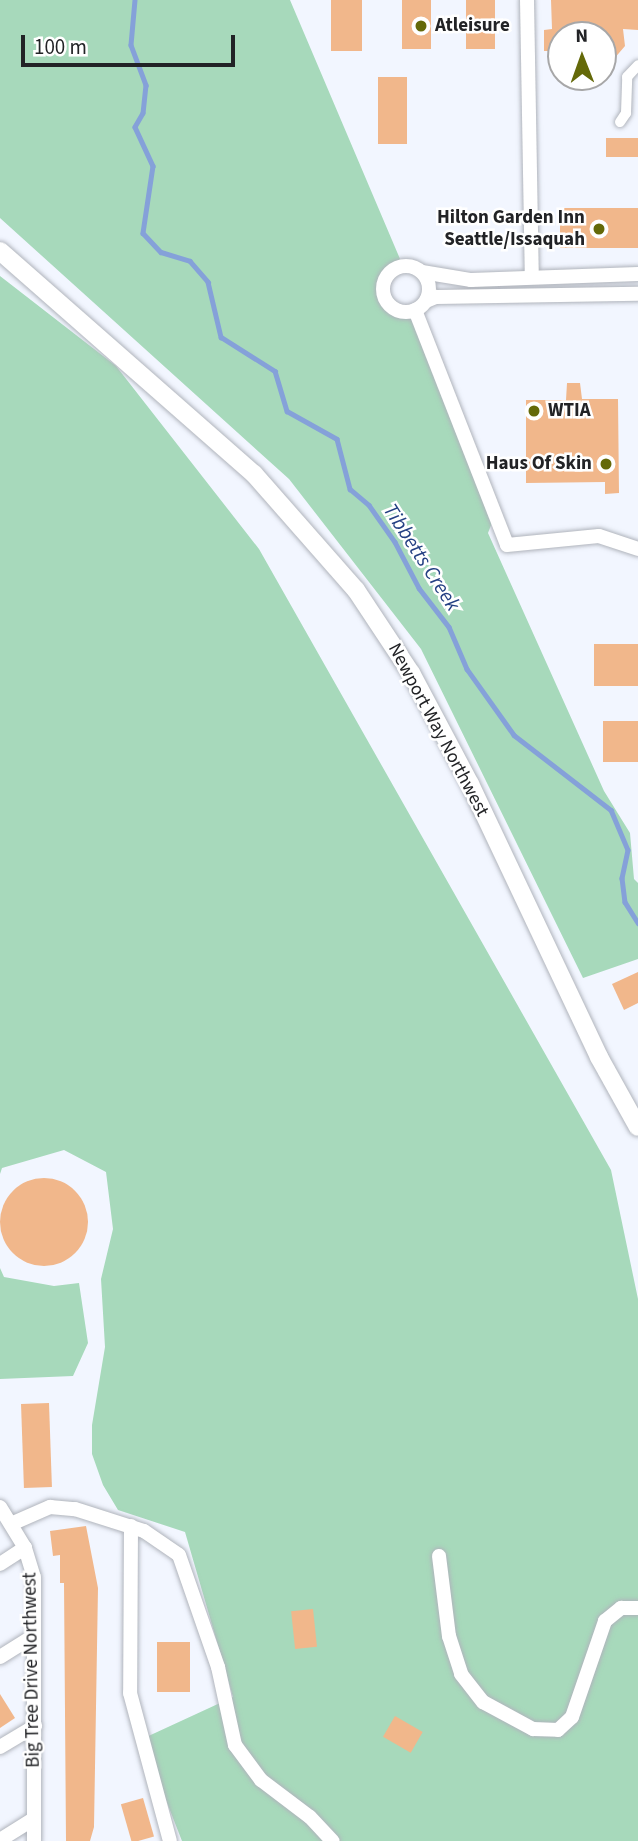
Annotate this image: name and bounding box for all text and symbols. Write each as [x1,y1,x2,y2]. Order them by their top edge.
place label: Atleisure [435,15,510,37]
marker: Atleisure [413,18,429,34]
scale bar [24,21,238,65]
north arrow [547,21,617,91]
text: N [575,23,588,50]
text: 100 m [34,32,87,62]
place label: Hilton Garden Inn Seattle/Issaquah [437,207,585,251]
marker: Hilton Garden Inn Seattle/Issaquah [591,221,607,237]
place label: WTIA [548,400,591,422]
marker: WTIA [526,403,542,419]
place label: Haus Of Skin [486,453,592,475]
marker: Haus Of Skin [598,456,614,472]
water label: Tibbetts Creek [378,499,466,615]
street label: Newport Way Northwest [383,639,493,821]
street label: Big Tree Drive Northwest [19,1572,45,1768]

